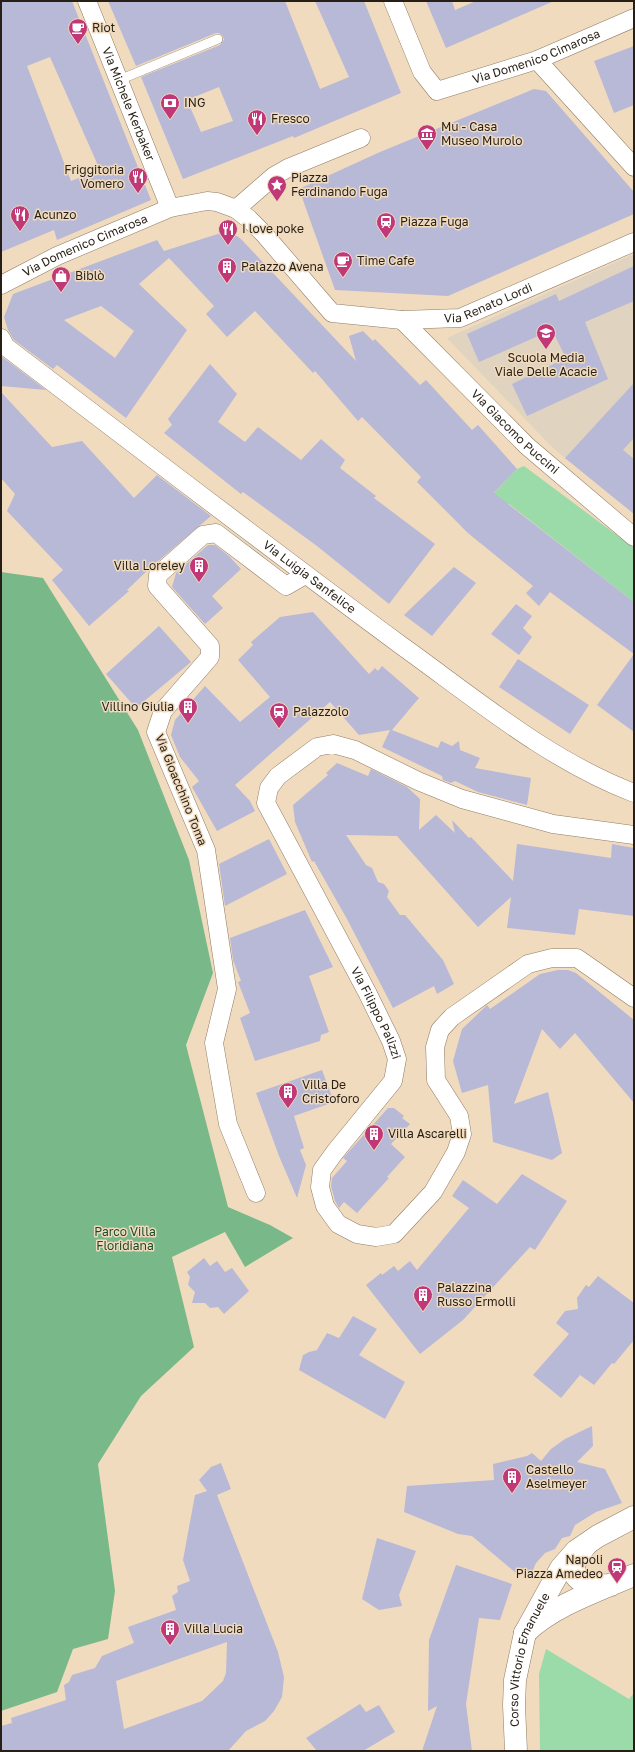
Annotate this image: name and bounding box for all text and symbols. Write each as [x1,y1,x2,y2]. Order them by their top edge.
cafe icon: Riot [67,17,89,45]
place label: Riot [92,20,116,35]
street label: Via Domenico Cimarosa [470,26,602,87]
street label: Via Michele Kerbaker [99,45,158,163]
bank icon: ING [159,92,181,120]
place label: ING [184,95,205,110]
restaurant icon: Fresco [246,108,268,136]
place label: Fresco [271,111,310,126]
place label: Mu - Casa Museo Murolo [441,119,522,148]
museum icon: Mu - Casa Museo Murolo [416,123,438,151]
place label: Friggitoria Vomero [64,162,124,191]
restaurant icon: Friggitoria Vomero [127,166,149,194]
place label: Piazza Ferdinando Fuga [291,170,388,199]
place icon: Piazza Ferdinando Fuga [266,174,288,202]
restaurant icon: Acunzo [9,204,31,232]
place label: Acunzo [34,207,76,222]
street label: Via Domenico Cimarosa [20,210,150,280]
station icon: Piazza Fuga [375,211,397,239]
place label: Piazza Fuga [400,214,469,229]
restaurant icon: I love poke [217,218,239,246]
place label: I love poke [242,221,304,236]
cafe icon: Time Cafe [332,250,354,278]
place label: Time Cafe [357,253,414,268]
building icon: Palazzo Avena [216,256,238,284]
place label: Palazzo Avena [241,259,324,274]
shop icon: Biblò [50,265,72,293]
place label: Biblò [75,268,105,283]
street label: Via Renato Lordi [444,279,534,326]
school or university icon: Scuola Media Viale Delle Acacie [535,322,557,350]
place label: Scuola Media Viale Delle Acacie [495,350,597,379]
street label: Via Giacomo Puccini [468,386,562,477]
street label: Via Luigia Sanfelice [260,537,359,616]
building icon: Villa Loreley [188,555,210,583]
place label: Villa Loreley [114,558,185,573]
building icon: Villino Giulia [177,696,199,724]
place label: Villino Giulia [101,699,174,714]
station icon: Palazzolo [268,701,290,729]
place label: Palazzolo [293,704,349,719]
street label: Via Gioacchino Toma [152,732,211,848]
street label: Via Filippo Palizzi [348,964,404,1061]
place label: Villa De Cristoforo [302,1077,360,1106]
building icon: Villa De Cristoforo [277,1081,299,1109]
building icon: Villa Ascarelli [363,1123,385,1151]
place label: Villa Ascarelli [388,1126,467,1141]
park label: Parco Villa Floridiana [94,1224,156,1253]
place label: Palazzina Russo Ermolli [437,1280,516,1309]
building icon: Palazzina Russo Ermolli [412,1284,434,1312]
place label: Castello Aselmeyer [526,1462,587,1491]
building icon: Castello Aselmeyer [501,1466,523,1494]
place label: Napoli Piazza Amedeo [516,1552,603,1581]
station icon: Napoli Piazza Amedeo [606,1556,628,1584]
street label: Corso Vittorio Emanuele [506,1590,553,1727]
building icon: Villa Lucia [159,1618,181,1646]
place label: Villa Lucia [184,1621,243,1636]

